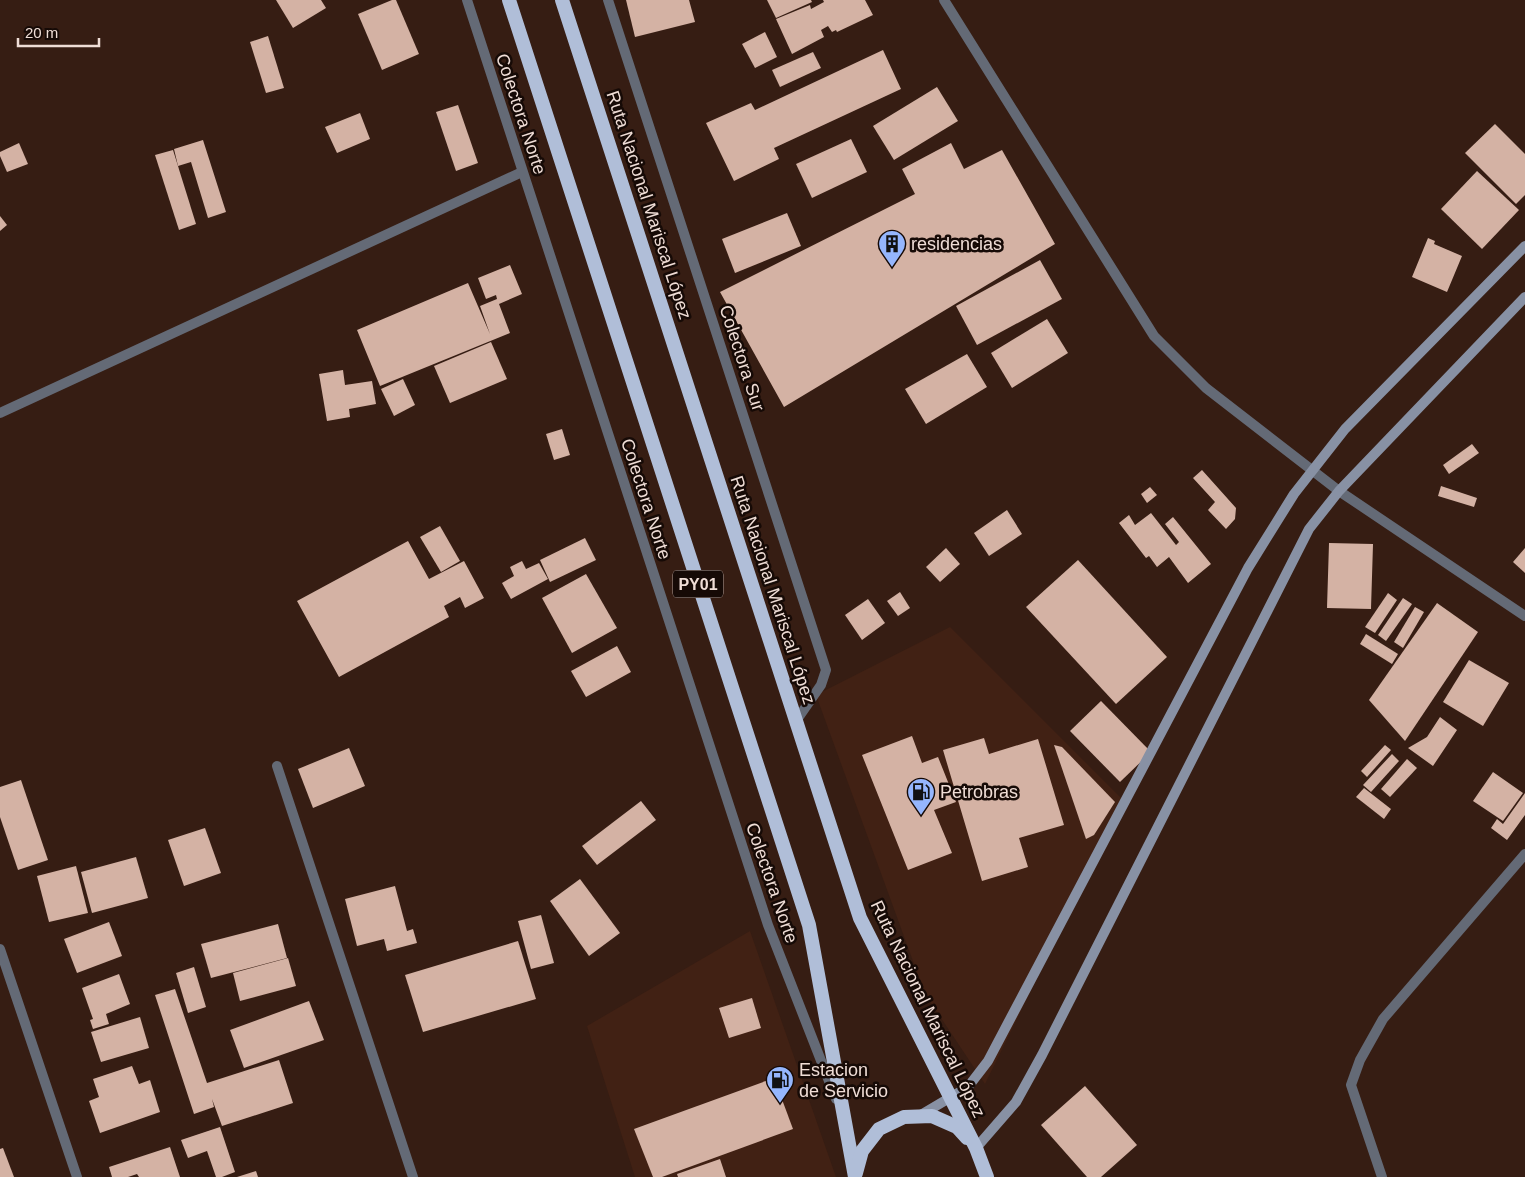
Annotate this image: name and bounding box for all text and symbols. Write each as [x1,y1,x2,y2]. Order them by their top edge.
scale bar [18,15,99,47]
text: 20 m [25,24,58,41]
street label: Colectora Norte [492,51,550,177]
street label: Ruta Nacional Mariscal López [603,88,695,322]
building icon: residencias [877,229,907,268]
place label: residencias [911,234,1002,254]
street label: Colectora Sur [715,303,769,413]
street label: Colectora Norte [617,436,675,562]
street label: Ruta Nacional Mariscal López [727,473,819,707]
road number: PY01 [673,570,723,598]
fuel station icon: Petrobras [906,777,936,816]
place label: Petrobras [940,782,1018,802]
street label: Colectora Norte [742,820,802,946]
street label: Ruta Nacional Mariscal López [867,897,989,1121]
place label: Estacion de Servicio [799,1060,888,1101]
fuel station icon: Estacion de Servicio [765,1065,795,1104]

